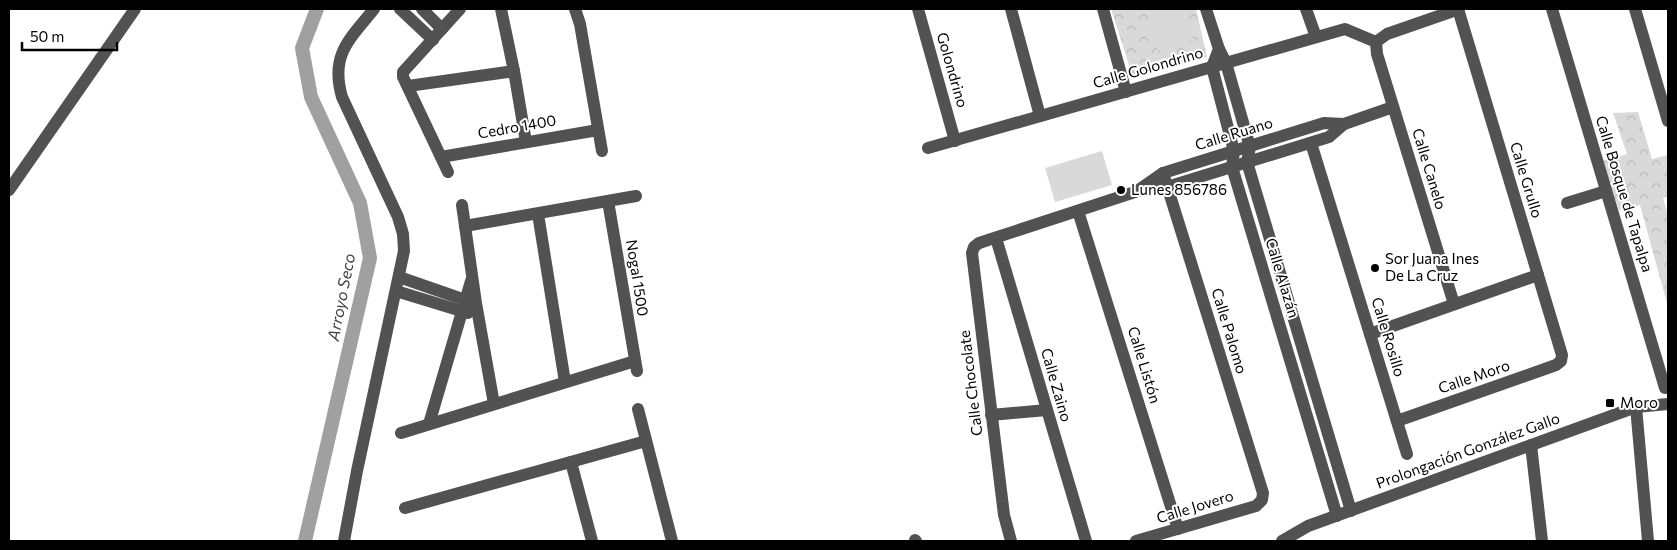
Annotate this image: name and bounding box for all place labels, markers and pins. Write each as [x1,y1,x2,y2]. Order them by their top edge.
place label: Lunes 856786 [1131,180,1227,198]
marker: Lunes 856786 [1115,184,1127,196]
place label: Sor Juana Ines De La Cruz [1385,249,1479,284]
marker: Sor Juana Ines De La Cruz [1369,262,1381,274]
place label: Moro [1620,393,1658,411]
marker: Moro [1604,397,1616,409]

